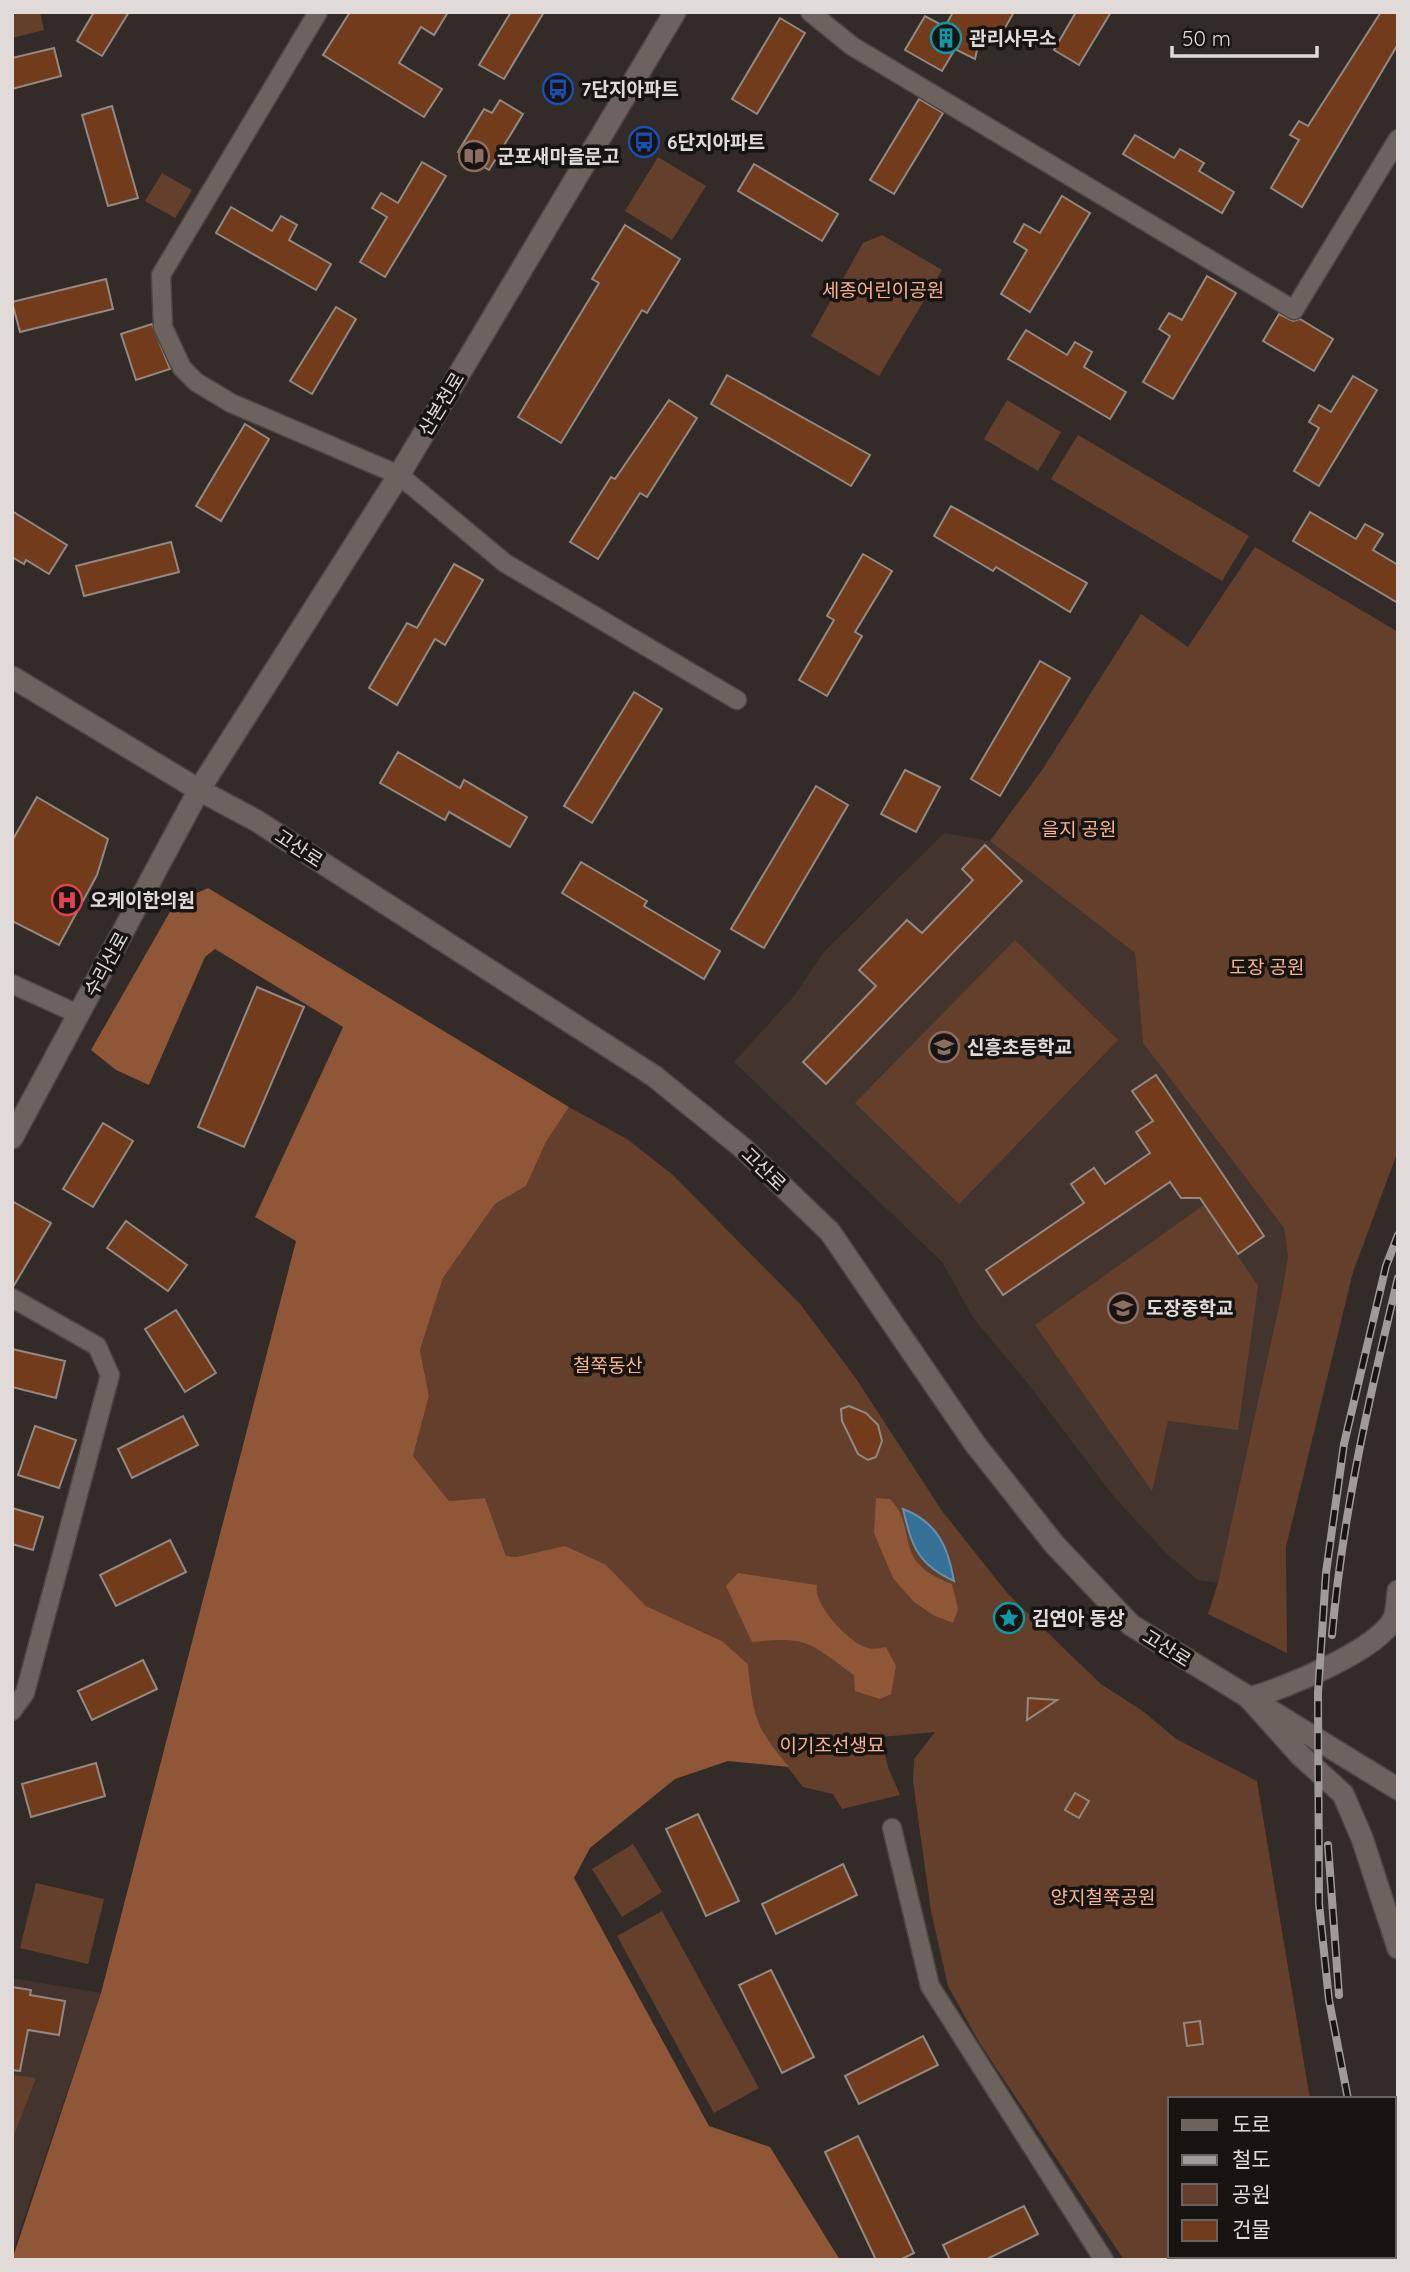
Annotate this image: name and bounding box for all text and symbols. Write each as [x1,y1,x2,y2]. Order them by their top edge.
scale bar [1172,14,1317,58]
building icon: 관리사무소 [929,21,963,55]
text: 50 m [1182,25,1231,51]
place label: 관리사무소 [969,26,1056,50]
bus stop icon: 7단지아파트 [541,72,575,106]
place label: 7단지아파트 [581,77,679,101]
bus stop icon: 6단지아파트 [627,125,661,159]
place label: 6단지아파트 [667,130,765,154]
library icon: 군포새마을문고 [457,139,491,173]
place label: 군포새마을문고 [497,144,619,168]
park label: 세종어린이공원 [822,278,944,302]
street label: 산본천로 [413,368,469,440]
park label: 을지 공원 [1041,817,1117,841]
street label: 고산로 [270,824,328,872]
hospital icon: 오케이한의원 [50,883,84,917]
place label: 오케이한의원 [90,888,195,912]
street label: 수리산로 [79,928,133,1000]
park label: 도장 공원 [1229,955,1305,979]
school or university icon: 신흥초등학교 [927,1030,961,1064]
place label: 신흥초등학교 [967,1035,1072,1059]
street label: 고산로 [737,1142,791,1196]
school or university icon: 도장중학교 [1106,1291,1140,1325]
place label: 도장중학교 [1146,1296,1233,1320]
park label: 철쭉동산 [573,1353,643,1377]
place icon: 김연아 동상 [992,1601,1026,1635]
place label: 김연아 동상 [1032,1606,1125,1630]
street label: 고산로 [1138,1624,1196,1672]
park label: 이기조선생묘 [780,1733,884,1757]
park label: 양지철쭉공원 [1051,1885,1155,1909]
legend [1168,2097,1396,2258]
text: 도로 [1232,2111,1271,2137]
text: 철도 [1232,2146,1271,2172]
text: 공원 [1232,2181,1271,2207]
text: 건물 [1232,2216,1271,2242]

